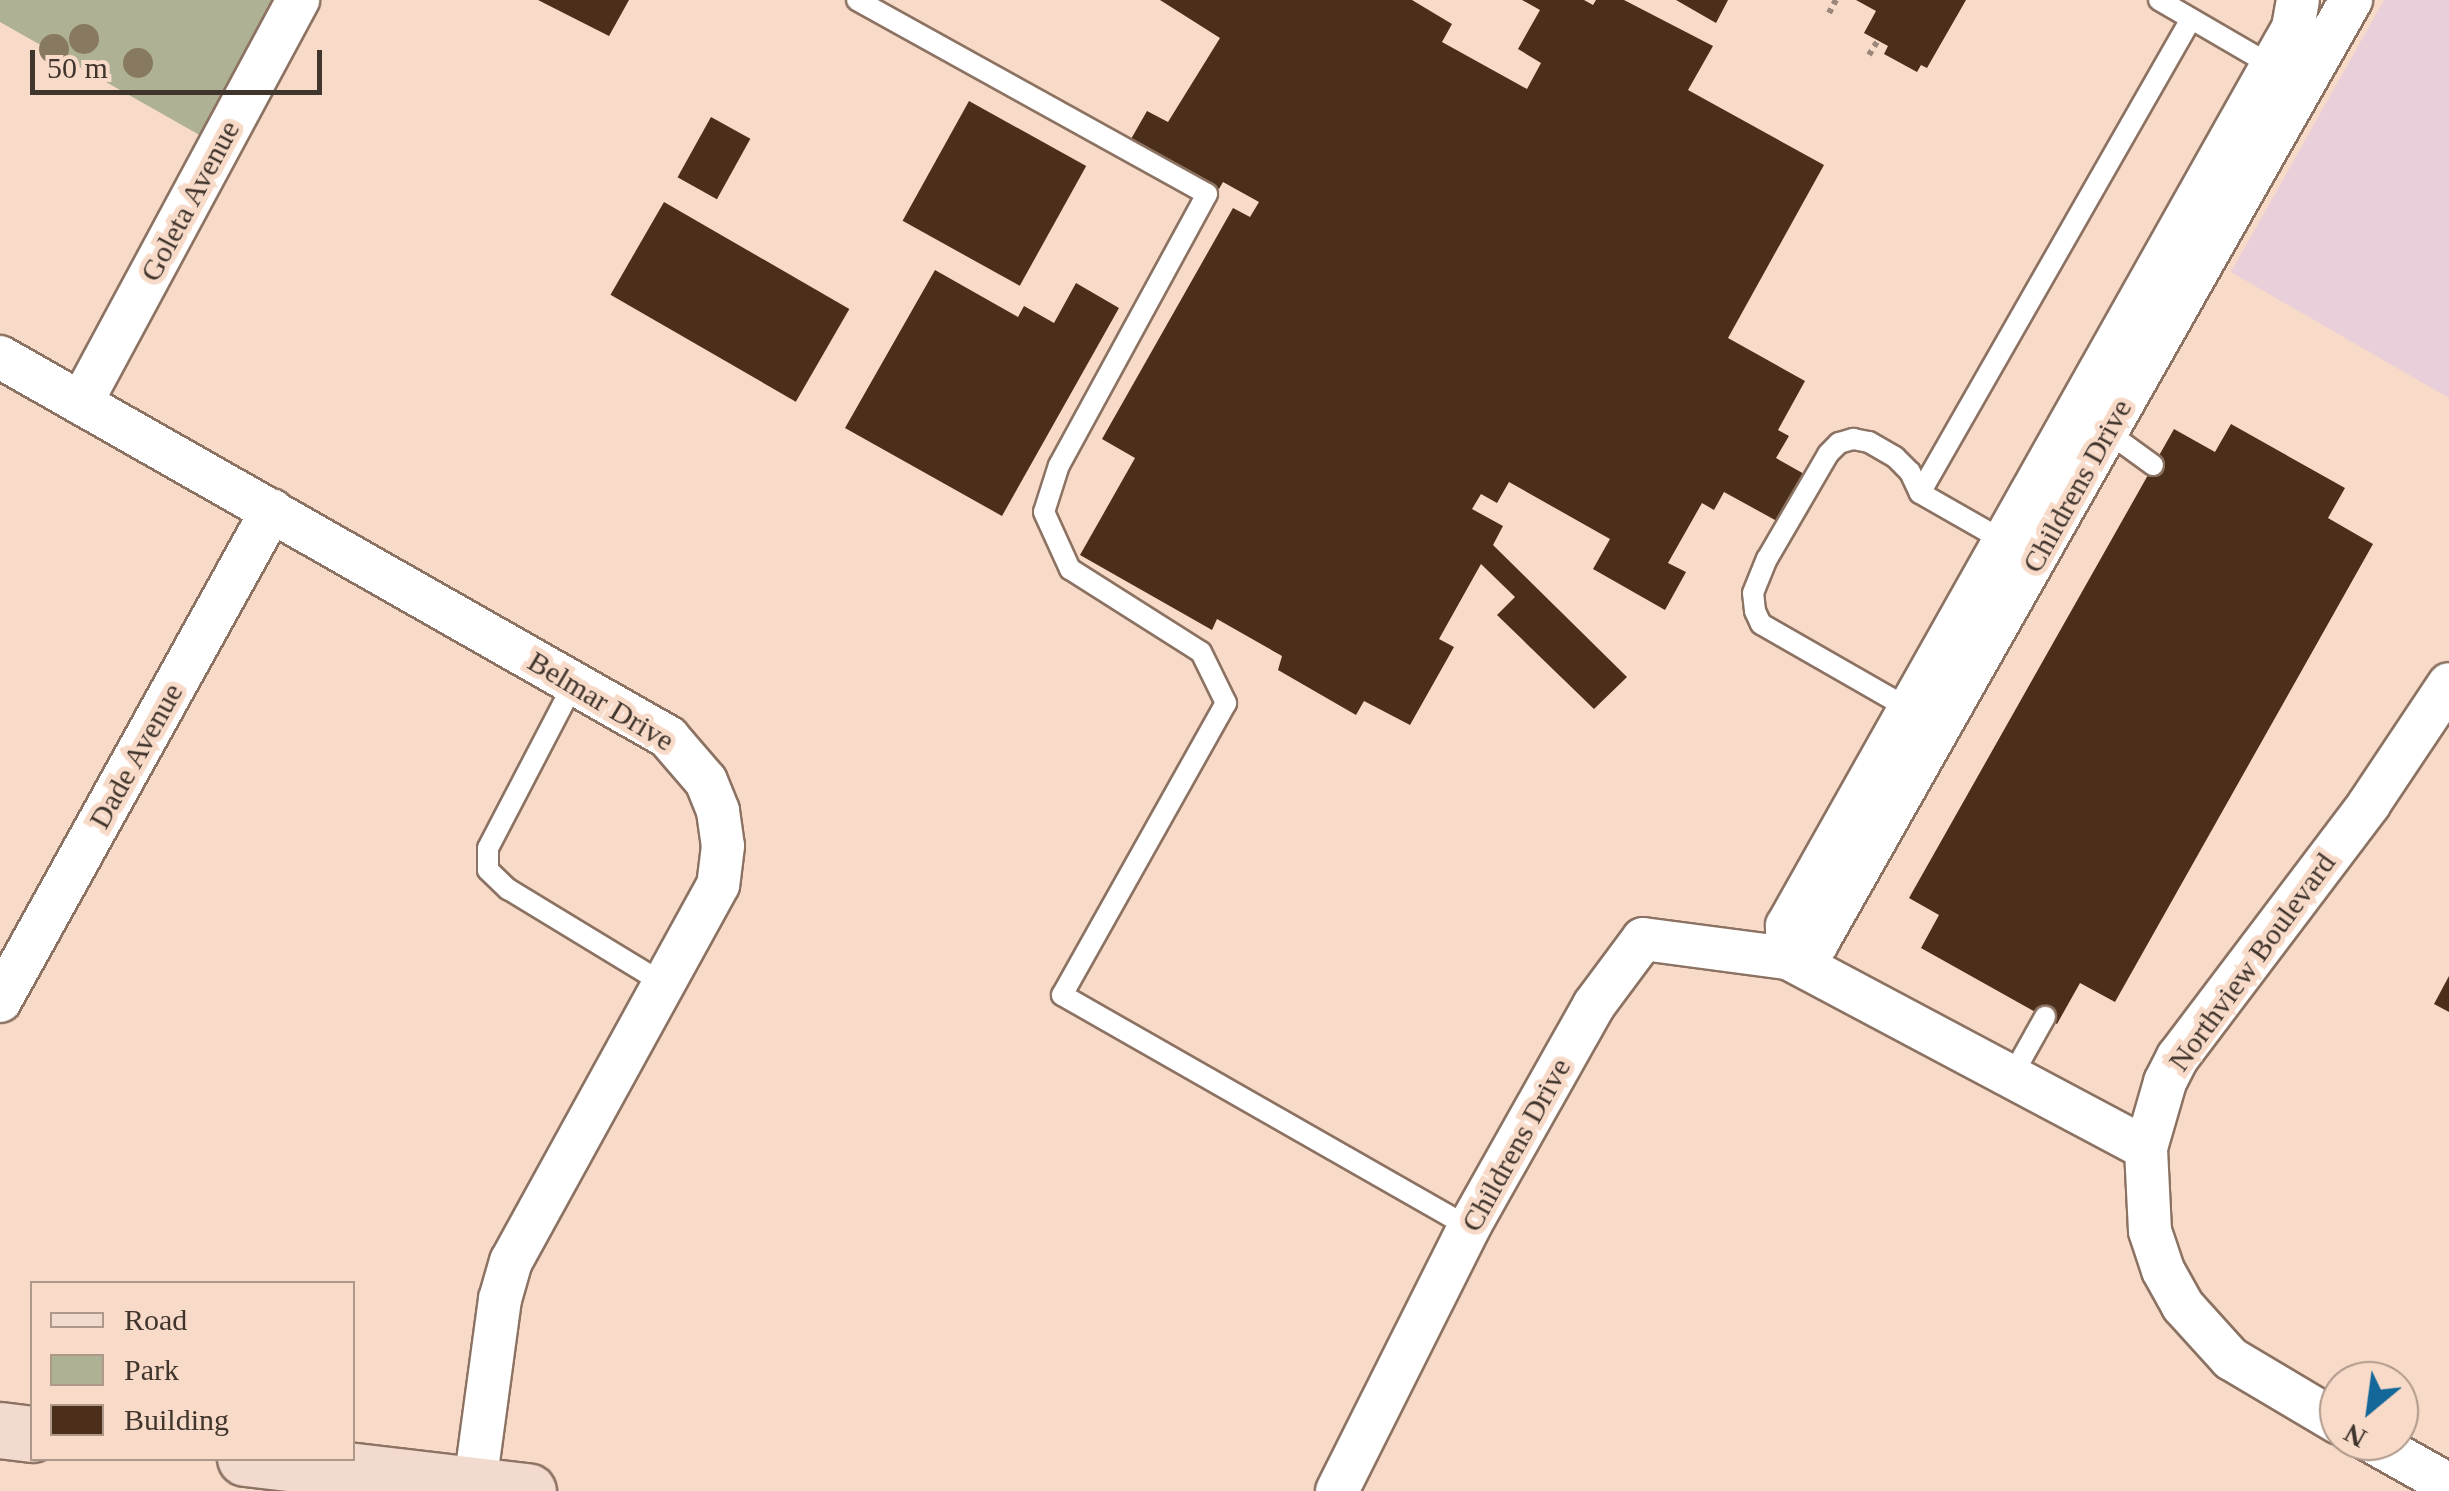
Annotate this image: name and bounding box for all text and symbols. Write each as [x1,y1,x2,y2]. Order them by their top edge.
scale bar [35,30,328,92]
text: 50 m [47,51,108,84]
street label: Goleta Avenue [132,114,248,288]
street label: Childrens Drive [2015,393,2139,579]
street label: Belmar Drive [521,643,681,759]
street label: Dade Avenue [81,676,191,836]
street label: Northview Boulevard [2161,846,2343,1078]
street label: Childrens Drive [1454,1052,1578,1238]
legend [30,1281,355,1461]
text: Road [124,1303,187,1336]
text: Park [124,1353,179,1386]
north arrow [2319,1361,2419,1461]
text: Building [124,1403,229,1436]
text: N [2339,1417,2372,1454]

